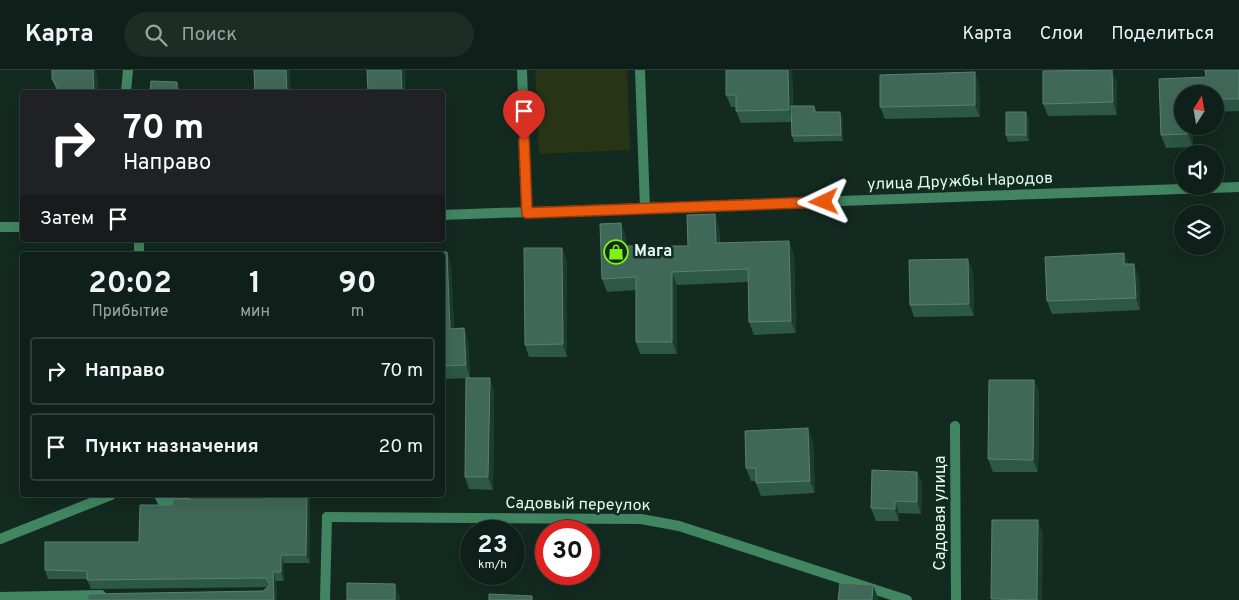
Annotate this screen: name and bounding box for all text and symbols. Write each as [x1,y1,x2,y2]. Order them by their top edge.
search box [124,12,474,57]
text: Карта [25,20,94,50]
icon: search [142,21,170,49]
text: Поиск [182,23,237,47]
text: Карта [962,23,1012,46]
text: Слои [1040,23,1083,46]
text: Поделиться [1111,23,1214,46]
north arrow [1174,85,1224,135]
map controls [1174,85,1224,255]
pin [503,90,545,141]
icon: arrive [510,97,538,125]
text: 70 m [123,107,204,151]
icon: right [40,110,105,175]
button: sound [1174,145,1224,195]
text: Направо [123,150,211,177]
street label: улица Дружбы Народов [867,169,1053,195]
position arrow [797,175,849,227]
icon: arrive [104,205,132,233]
button: layers [1174,205,1224,255]
text: Затем [40,207,94,231]
shop icon: Мага [603,239,629,265]
place label: Мага [634,242,672,262]
text: 20:02 [88,266,172,303]
text: 1 [249,266,261,303]
text: 90 [338,266,377,303]
text: Прибытие [92,302,168,322]
text: мин [240,302,270,322]
text: m [351,302,364,322]
icon: right [42,357,70,385]
text: Направо [85,359,165,383]
text: 70 m [381,359,423,383]
icon: arrive [42,433,70,461]
text: Пункт назначения [85,435,259,459]
text: 20 m [379,435,423,459]
street label: Садовая улица [931,456,951,570]
street label: Садовый переулок [505,494,651,516]
speed limit sign: 30 [535,520,600,585]
text: 23 [477,530,508,562]
text: km/h [478,557,507,573]

